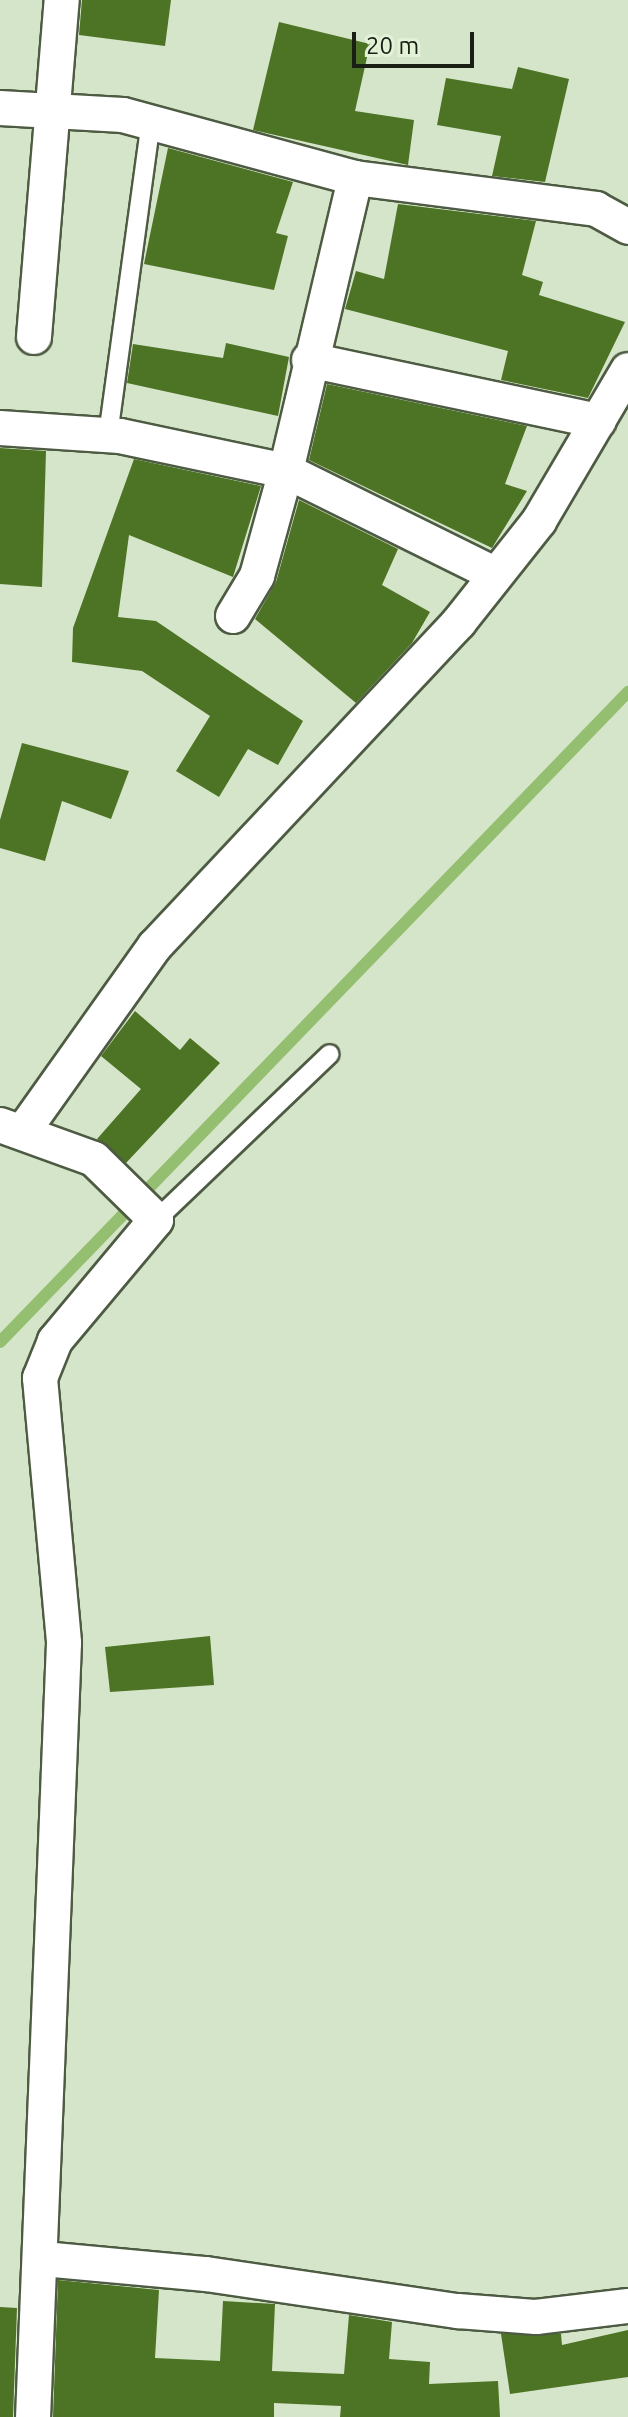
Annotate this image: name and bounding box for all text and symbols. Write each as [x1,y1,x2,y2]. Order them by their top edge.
scale bar [356,16,478,66]
text: 20 m [366,32,419,59]

